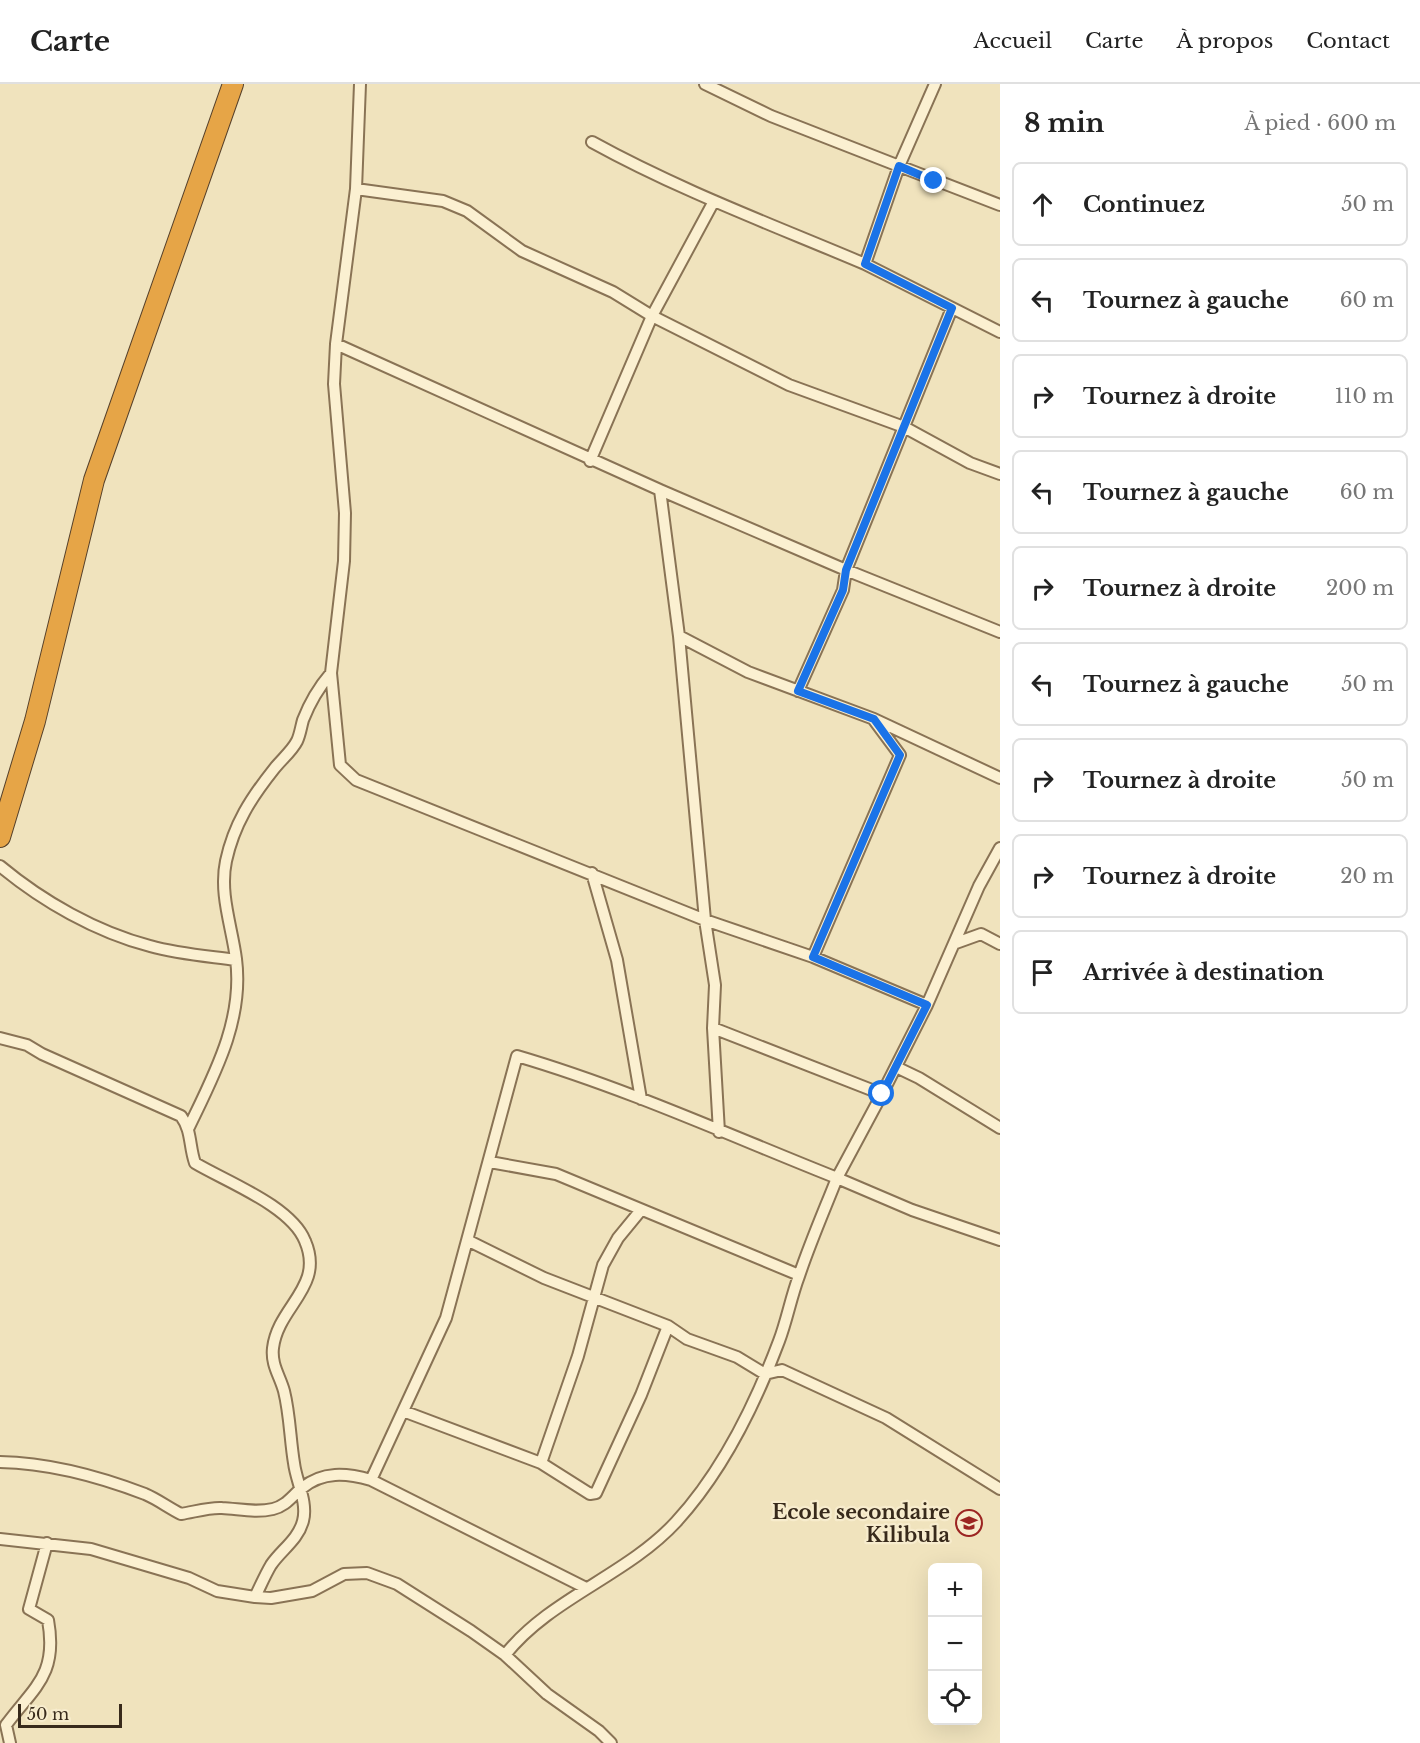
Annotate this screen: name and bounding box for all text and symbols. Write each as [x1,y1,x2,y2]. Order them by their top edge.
text: Carte [30,24,110,59]
text: Accueil [974,28,1052,54]
text: Carte [1085,28,1144,54]
text: À propos [1177,28,1273,54]
text: Contact [1306,28,1390,54]
text: 8 min [1024,107,1104,139]
text: À pied · 600 m [1244,111,1396,135]
route end [920,167,946,193]
icon: ahead [1026,188,1059,221]
text: Continuez [1083,191,1205,218]
text: 50 m [1341,192,1394,216]
icon: left [1026,284,1059,317]
text: Tournez à gauche [1083,287,1289,314]
text: 60 m [1340,288,1394,312]
icon: right [1026,380,1059,413]
text: Tournez à droite [1083,383,1276,410]
text: 110 m [1335,384,1394,408]
icon: left [1026,476,1059,509]
text: Tournez à gauche [1083,479,1289,506]
text: 60 m [1340,480,1394,504]
icon: right [1026,572,1059,605]
text: Tournez à droite [1083,575,1276,602]
text: 200 m [1326,576,1394,600]
icon: left [1026,668,1059,701]
text: Tournez à gauche [1083,671,1289,698]
text: 50 m [1341,672,1394,696]
icon: right [1026,764,1059,797]
text: Tournez à droite [1083,767,1276,794]
text: 50 m [1341,768,1394,792]
icon: right [1026,860,1059,893]
text: Tournez à droite [1083,863,1276,890]
text: 20 m [1340,864,1394,888]
icon: arrive [1026,956,1059,989]
text: Arrivée à destination [1083,959,1324,986]
route start [868,1080,894,1106]
place label: Ecole secondaire Kilibula [772,1500,951,1547]
school or university icon: Ecole secondaire Kilibula [954,1508,984,1538]
map controls [928,1563,982,1725]
button: + [928,1563,982,1617]
button: − [928,1617,982,1671]
button: locate [928,1671,982,1725]
scale bar [18,1701,122,1728]
text: 50 m [27,1704,69,1724]

